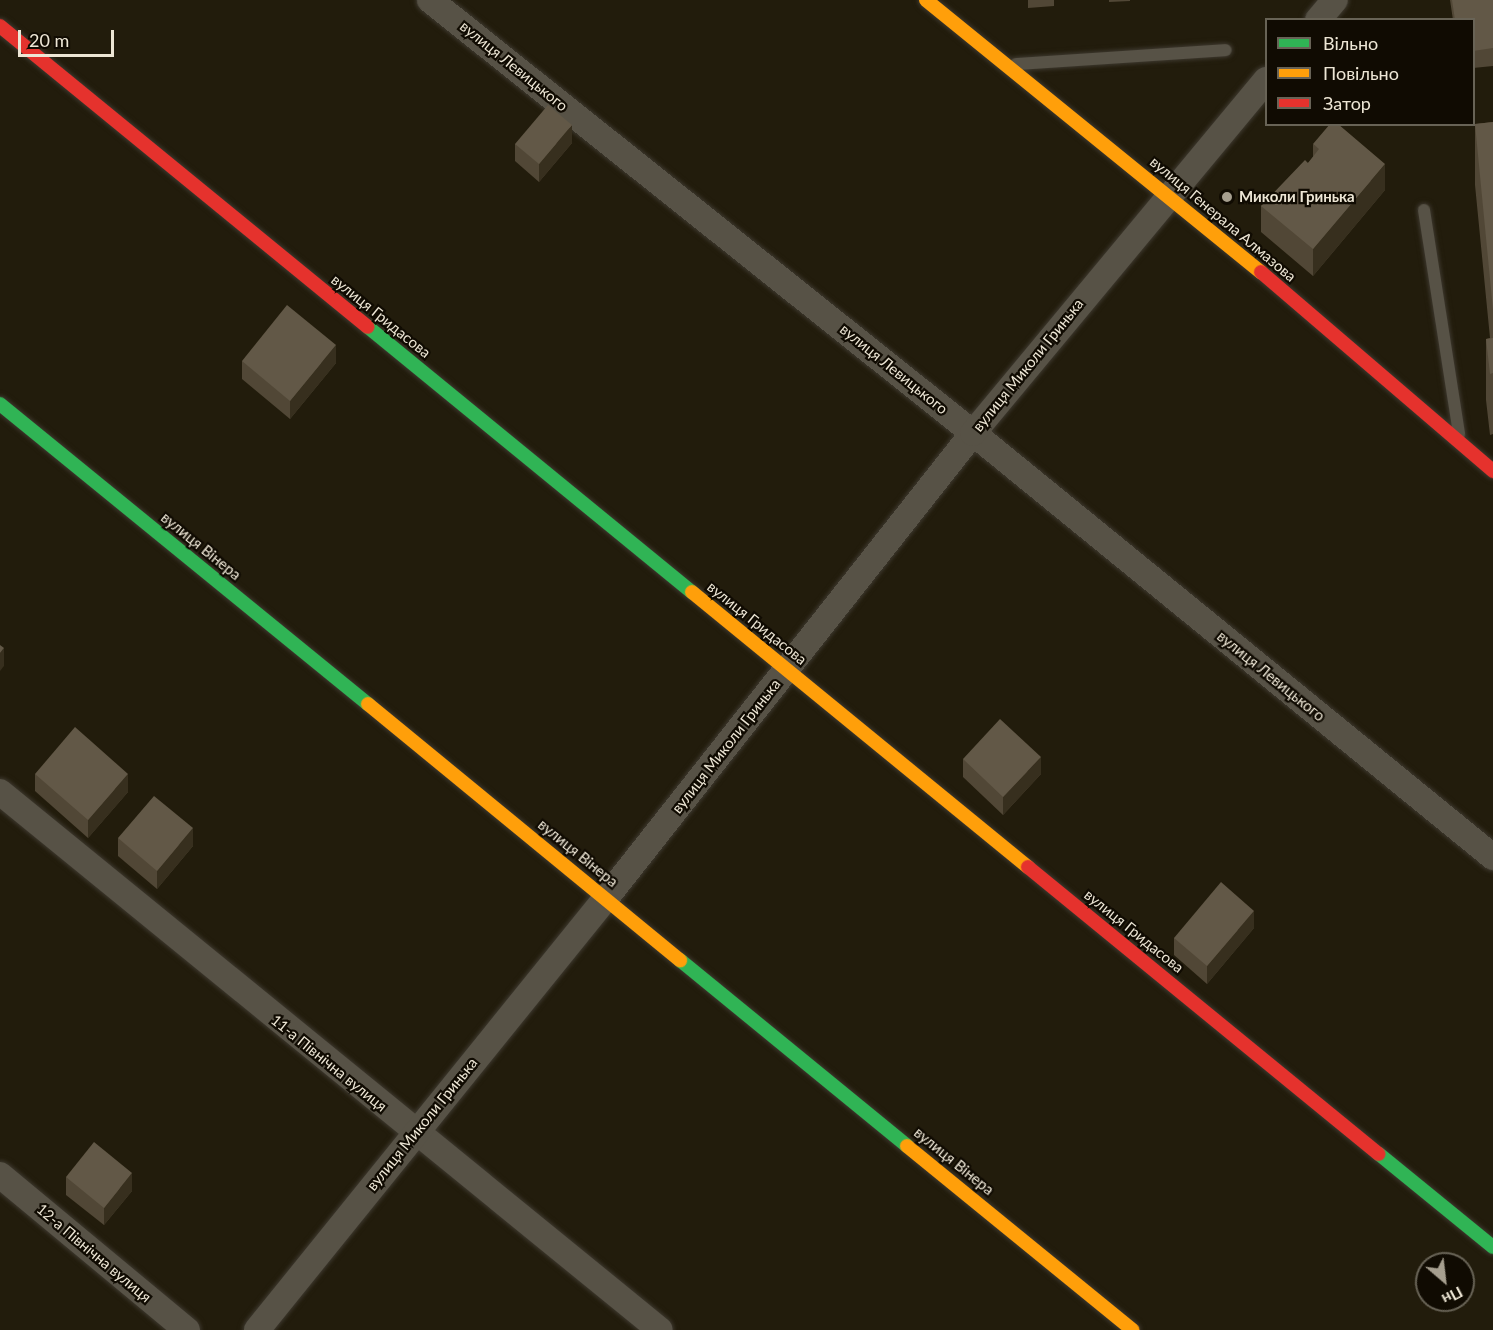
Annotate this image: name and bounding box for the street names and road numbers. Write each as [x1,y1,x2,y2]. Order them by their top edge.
street label: вулиця Левицького [457,17,571,115]
street label: вулиця Генерала Алмазова [1146,153,1300,285]
street label: вулиця Гридасова [328,270,434,362]
street label: вулиця Миколи Гринька [969,295,1087,435]
street label: вулиця Левицького [837,320,951,418]
street label: вулиця Вінера [158,508,244,584]
street label: вулиця Гридасова [704,577,810,669]
street label: вулиця Левицького [1214,627,1328,725]
street label: вулиця Миколи Гринька [668,675,784,817]
street label: вулиця Вінера [535,815,621,891]
street label: вулиця Гридасова [1081,885,1187,977]
street label: 11-а Північна вулиця [267,1011,391,1115]
street label: вулиця Миколи Гринька [363,1054,481,1194]
street label: вулиця Вінера [911,1123,997,1199]
street label: 12-а Північна вулиця [33,1200,155,1306]

